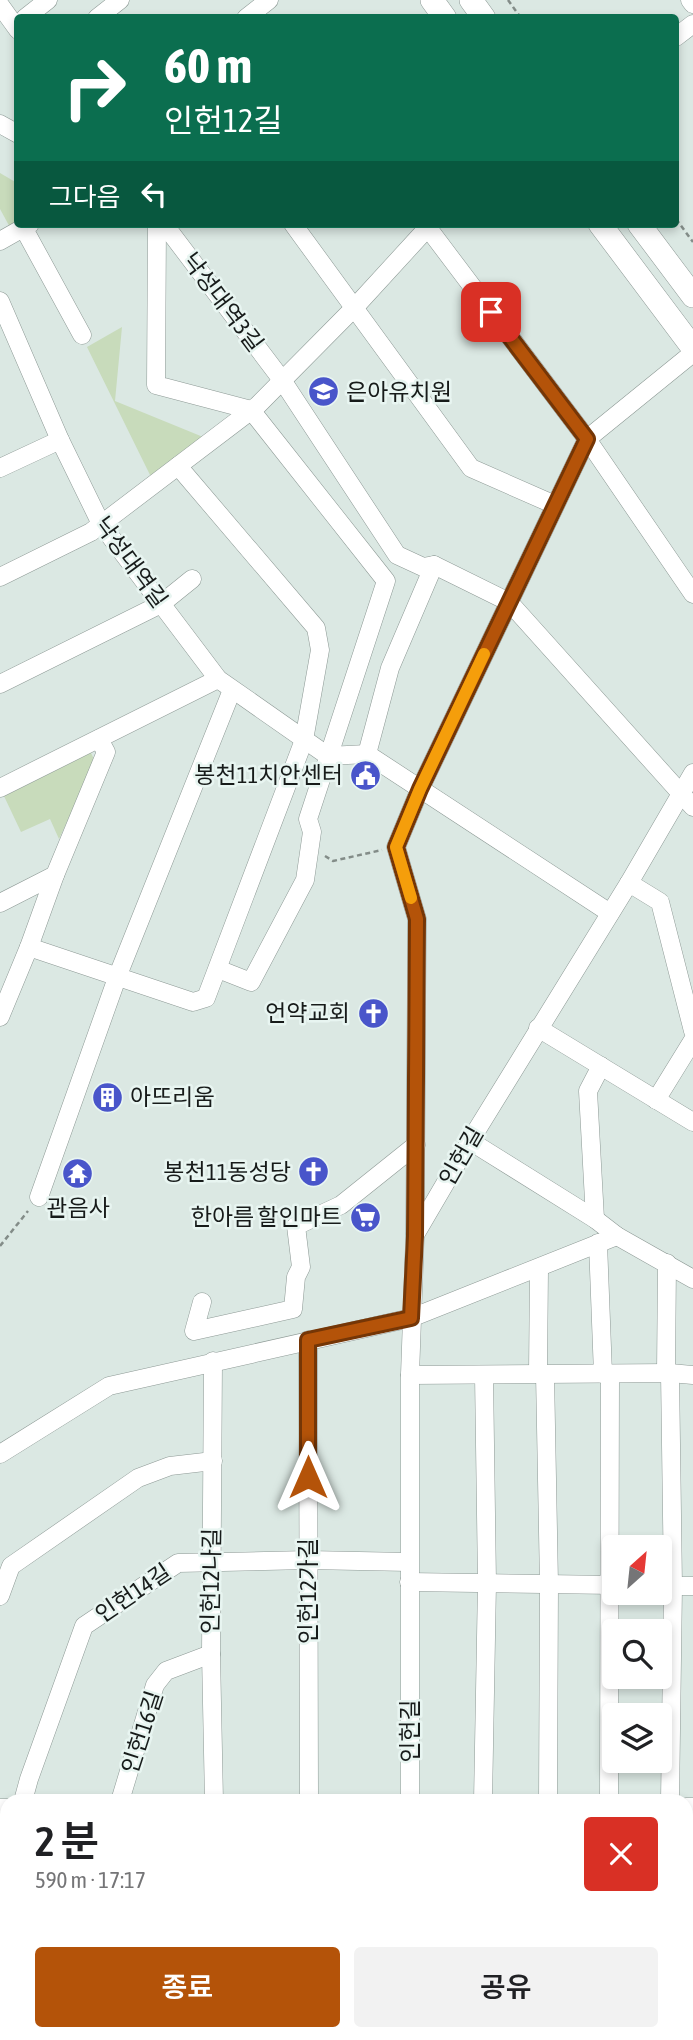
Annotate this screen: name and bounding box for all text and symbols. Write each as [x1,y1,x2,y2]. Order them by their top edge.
text: 60 m [164,37,252,93]
icon: right [49,42,140,133]
text: 인헌12길 [164,102,282,139]
icon: left [135,175,173,213]
text: 그다음 [49,182,121,212]
street label: 낙성대역3길 [178,248,268,356]
pin [461,282,521,342]
icon: arrive [472,293,510,331]
school or university icon: 은아유치원 [306,375,340,409]
place label: 은아유치원 [346,379,452,405]
street label: 낙성대역길 [89,512,173,612]
public building icon: 봉천11치안센터 [349,758,383,792]
place label: 봉천11치안센터 [194,762,343,788]
church icon: 언약교회 [356,996,390,1030]
place label: 언약교회 [265,1000,350,1026]
building icon: 아뜨리움 [90,1080,124,1114]
place label: 아뜨리움 [130,1084,215,1110]
street label: 인헌길 [434,1122,488,1190]
church icon: 봉천11동성당 [297,1155,331,1189]
temple icon: 관음사 [61,1157,95,1191]
place label: 봉천11동성당 [164,1159,291,1185]
place label: 관음사 [46,1195,110,1221]
supermarket icon: 한아름 할인마트 [348,1200,382,1234]
place label: 한아름 할인마트 [191,1204,342,1230]
position arrow [271,1440,345,1514]
street label: 인헌12나길 [197,1528,225,1634]
north arrow [602,1535,672,1605]
map controls [602,1535,672,1773]
street label: 인헌12가길 [295,1538,321,1644]
street label: 인헌14길 [90,1558,176,1628]
button: search [602,1619,672,1689]
street label: 인헌16길 [116,1688,168,1776]
street label: 인헌길 [397,1699,423,1763]
button: layers [602,1703,672,1773]
text: 2 분 [35,1817,99,1865]
button: close [584,1817,658,1891]
text: 590 m · 17:17 [35,1867,146,1893]
button: 종료 [35,1947,340,2027]
button: 공유 [354,1947,658,2027]

